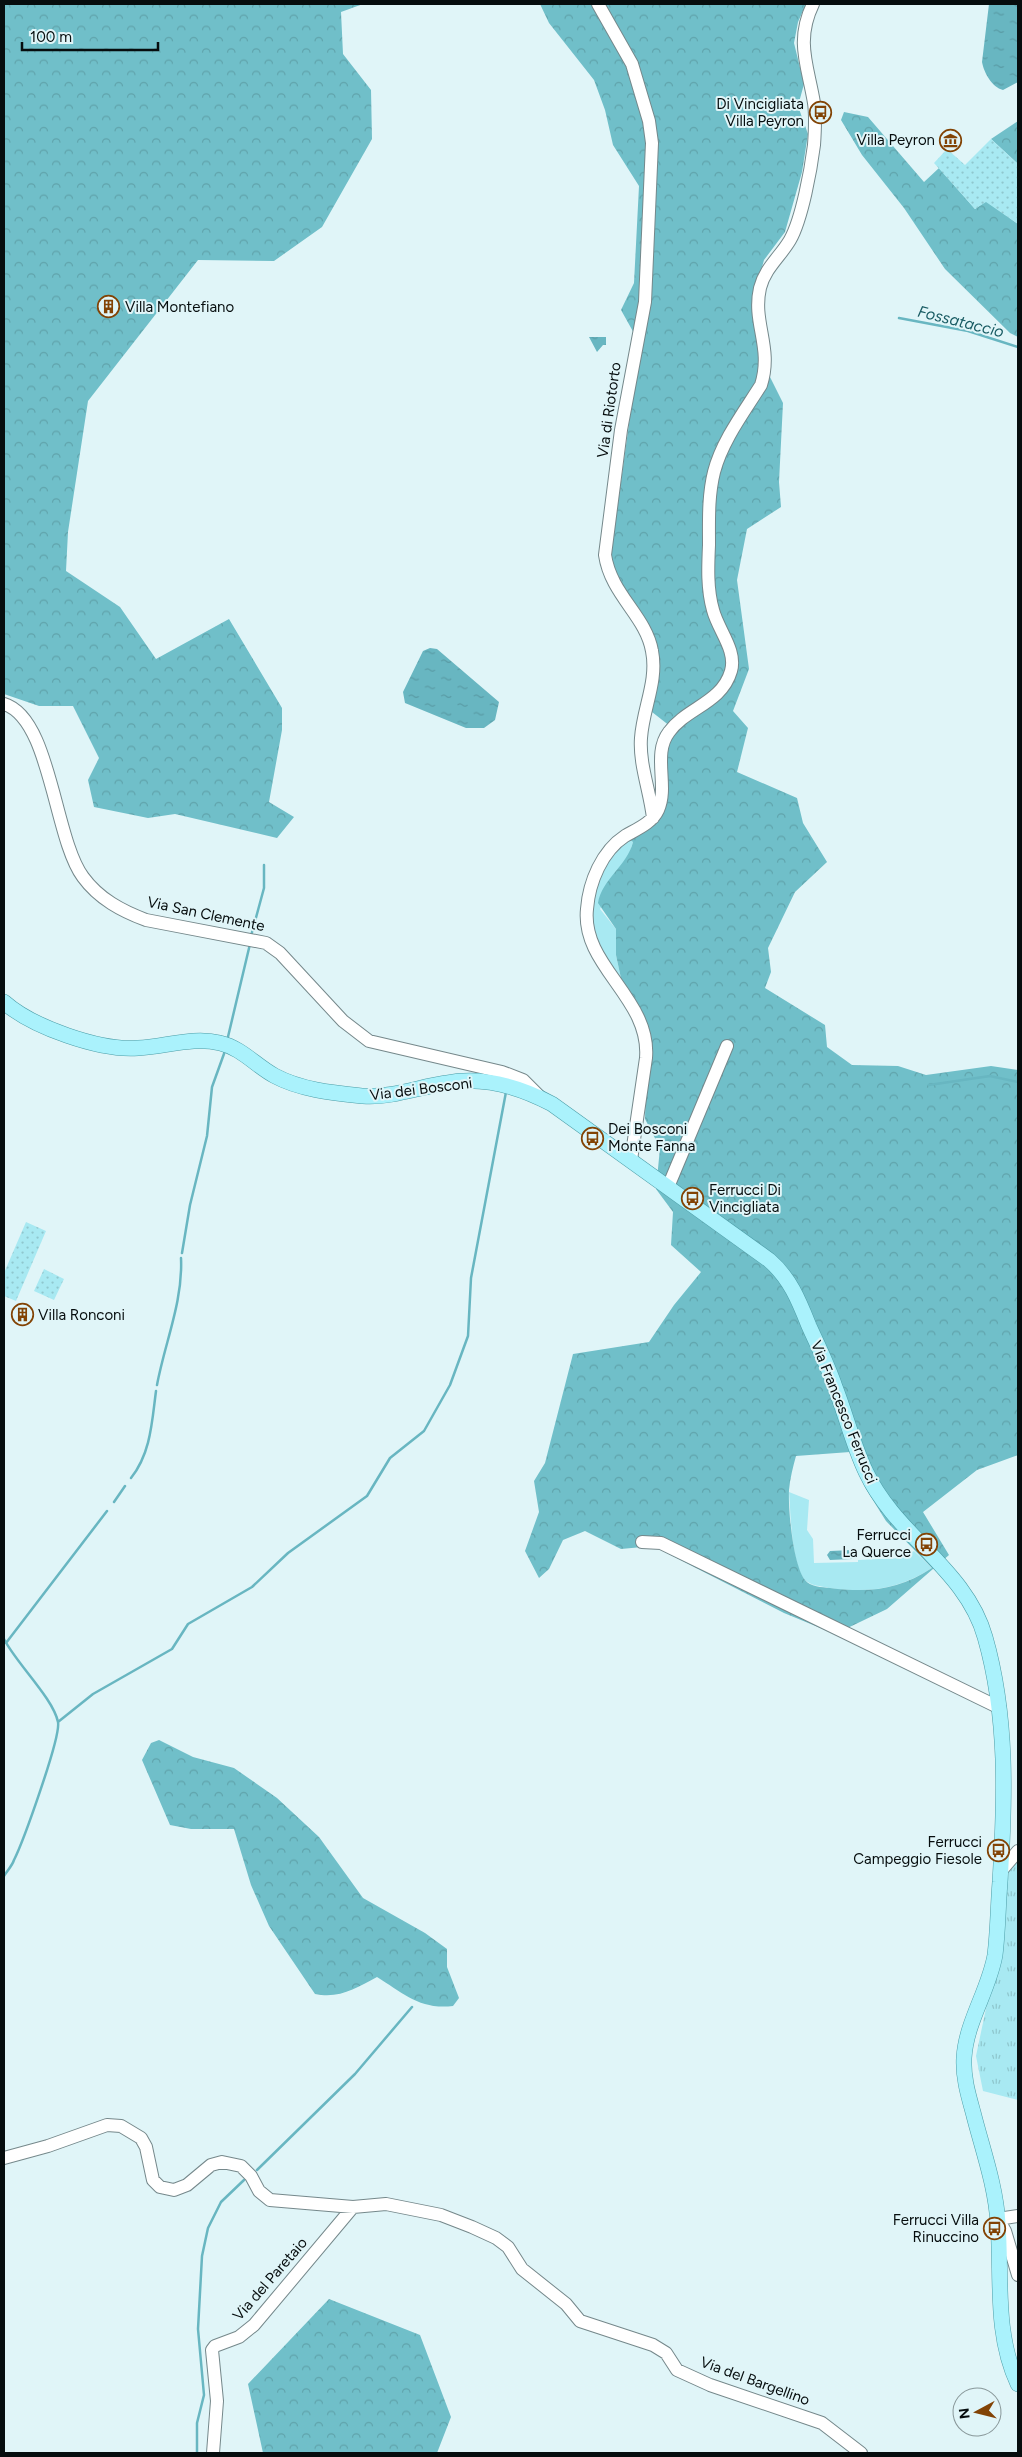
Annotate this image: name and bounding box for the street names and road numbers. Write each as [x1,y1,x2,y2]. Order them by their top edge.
street label: Via di Riotorto [593,361,625,459]
street label: Via San Clemente [146,893,266,935]
street label: Via dei Bosconi [369,1074,473,1104]
street label: Via Francesco Ferrucci [807,1338,881,1486]
street label: Via del Paretaio [229,2234,311,2324]
street label: Via del Bargellino [698,2353,813,2409]

